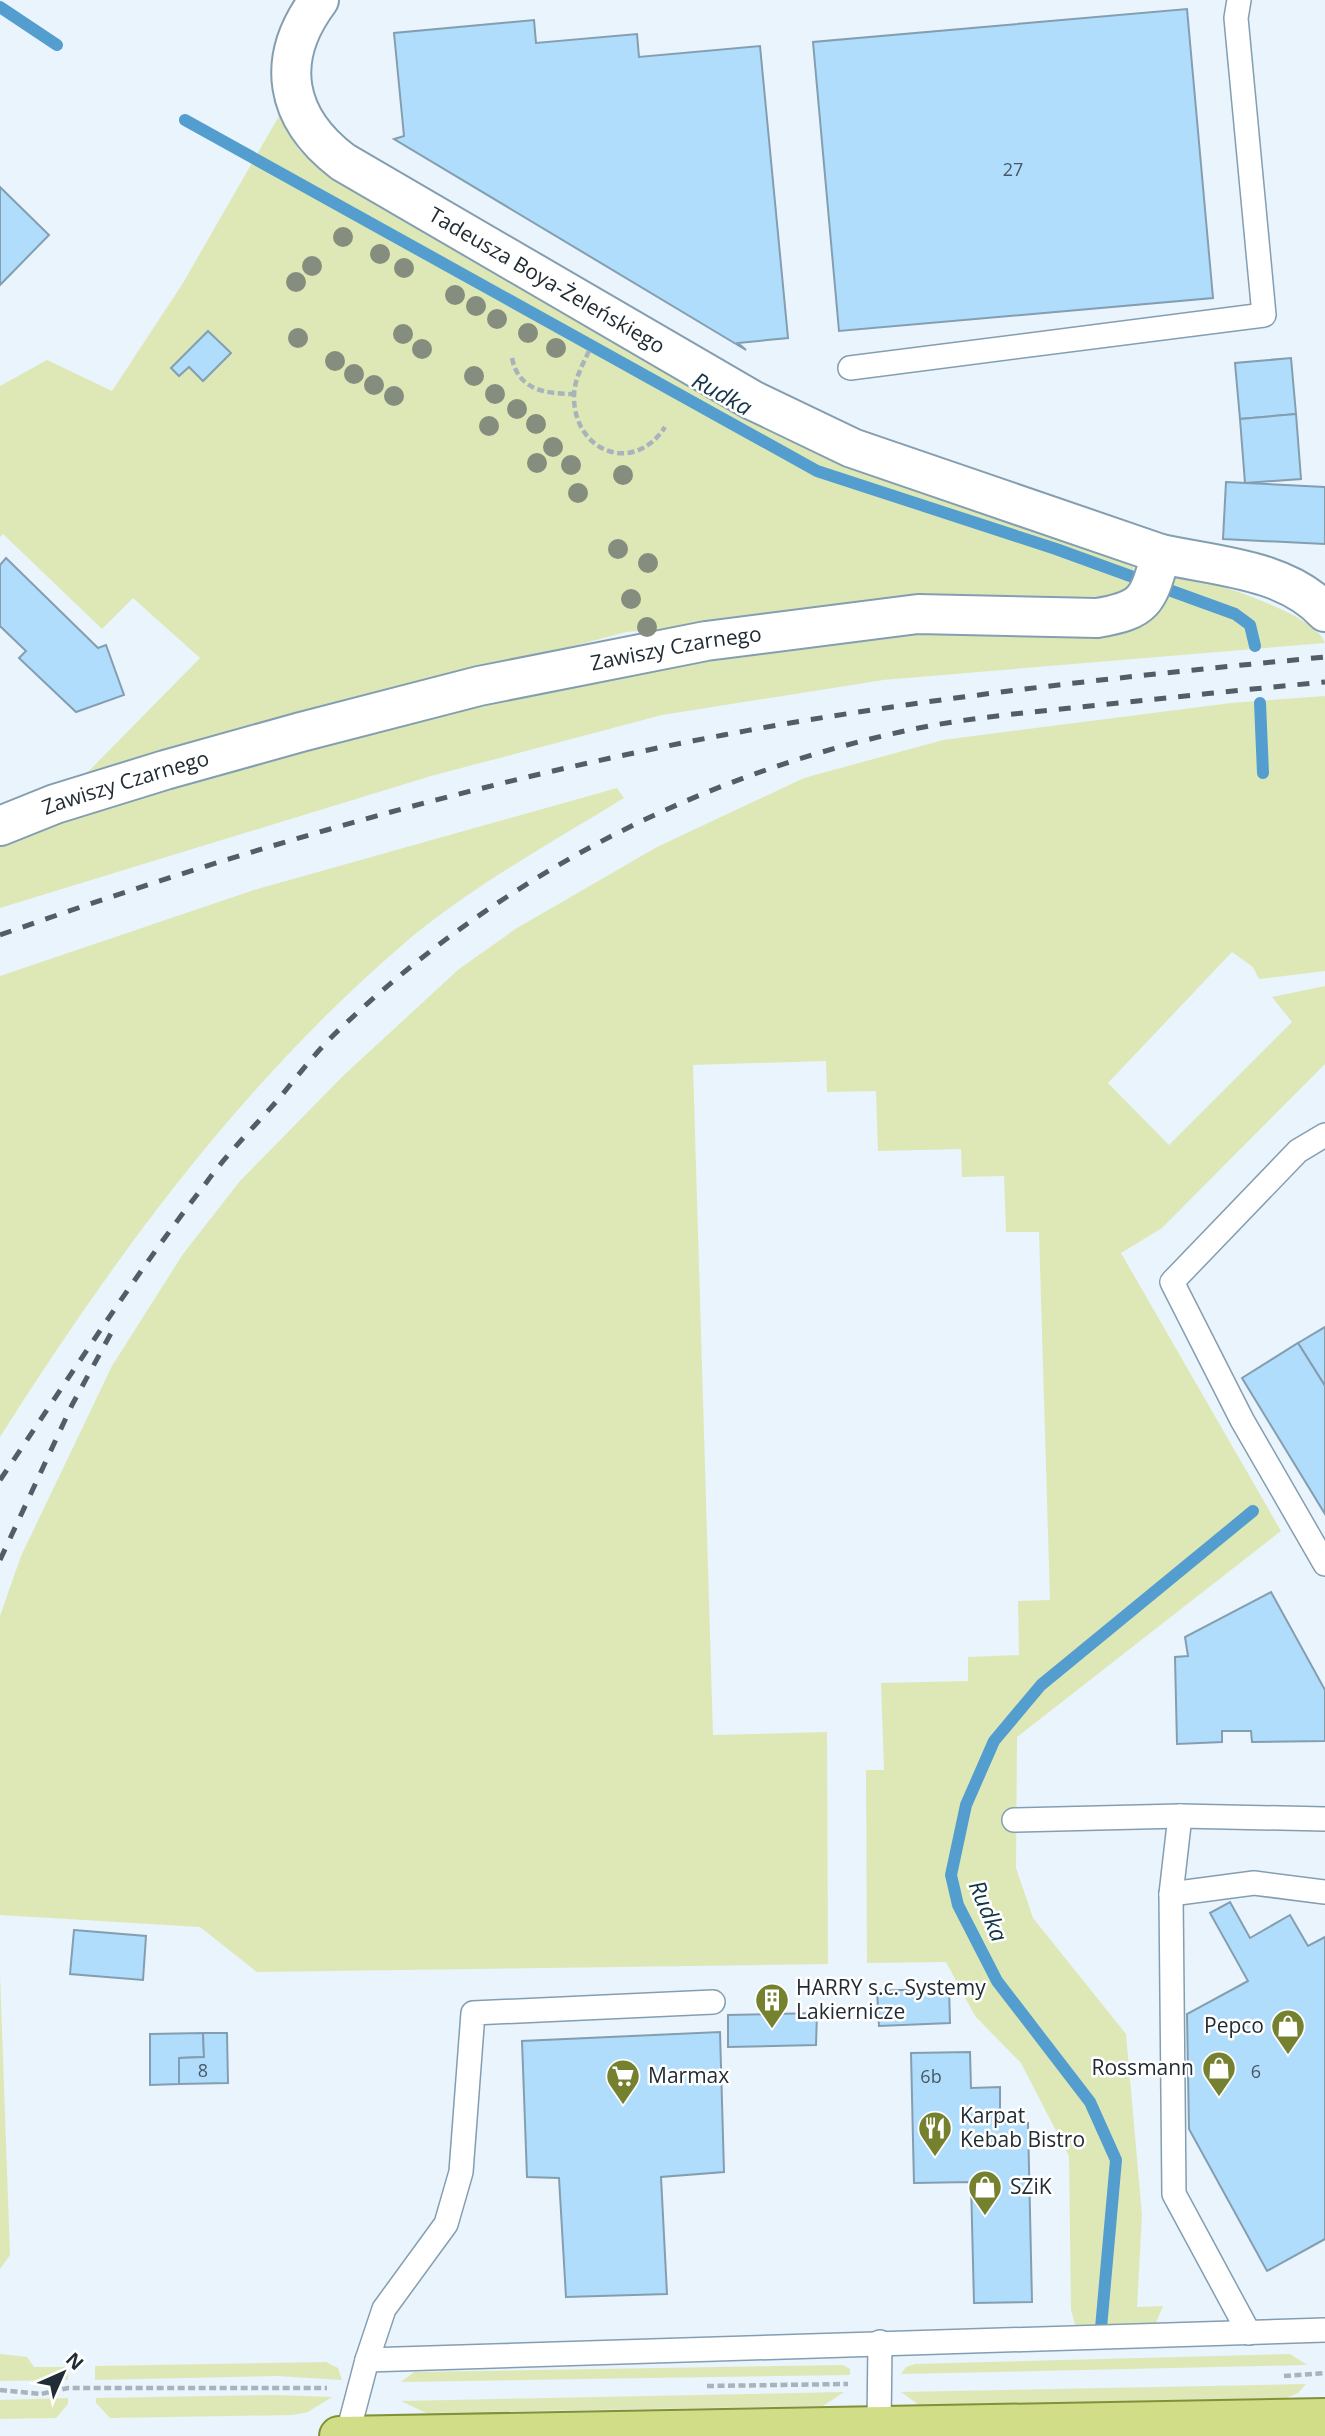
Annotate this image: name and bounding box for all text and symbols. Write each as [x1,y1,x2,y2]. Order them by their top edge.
house number: 27 [1003,157,1023,181]
street label: Tadeusza Boya-Żeleńskiego [424,200,671,359]
water label: Rudka [687,364,758,423]
street label: Zawiszy Czarnego [588,619,763,677]
street label: Zawiszy Czarnego [37,743,212,821]
water label: Rudka [962,1875,1016,1946]
place label: HARRY s.c. Systemy Lakiernicze [796,1973,986,2025]
building icon: HARRY s.c. Systemy Lakiernicze [753,1981,791,2030]
shop icon: Pepco [1269,2007,1307,2056]
place label: Pepco [1204,2011,1264,2039]
shop icon: Rossmann [1200,2049,1238,2098]
place label: Rossmann [1092,2053,1194,2081]
supermarket icon: Marmax [604,2057,642,2106]
house number: 8 [198,2058,208,2082]
house number: 6 [1251,2059,1261,2083]
place label: Marmax [648,2061,729,2089]
house number: 6b [920,2064,942,2088]
place label: Karpat Kebab Bistro [960,2101,1085,2153]
restaurant icon: Karpat Kebab Bistro [916,2109,954,2158]
shop icon: SZiK [966,2168,1004,2217]
place label: SZiK [1010,2172,1052,2200]
north arrow [28,2338,98,2408]
text: N [60,2346,90,2376]

